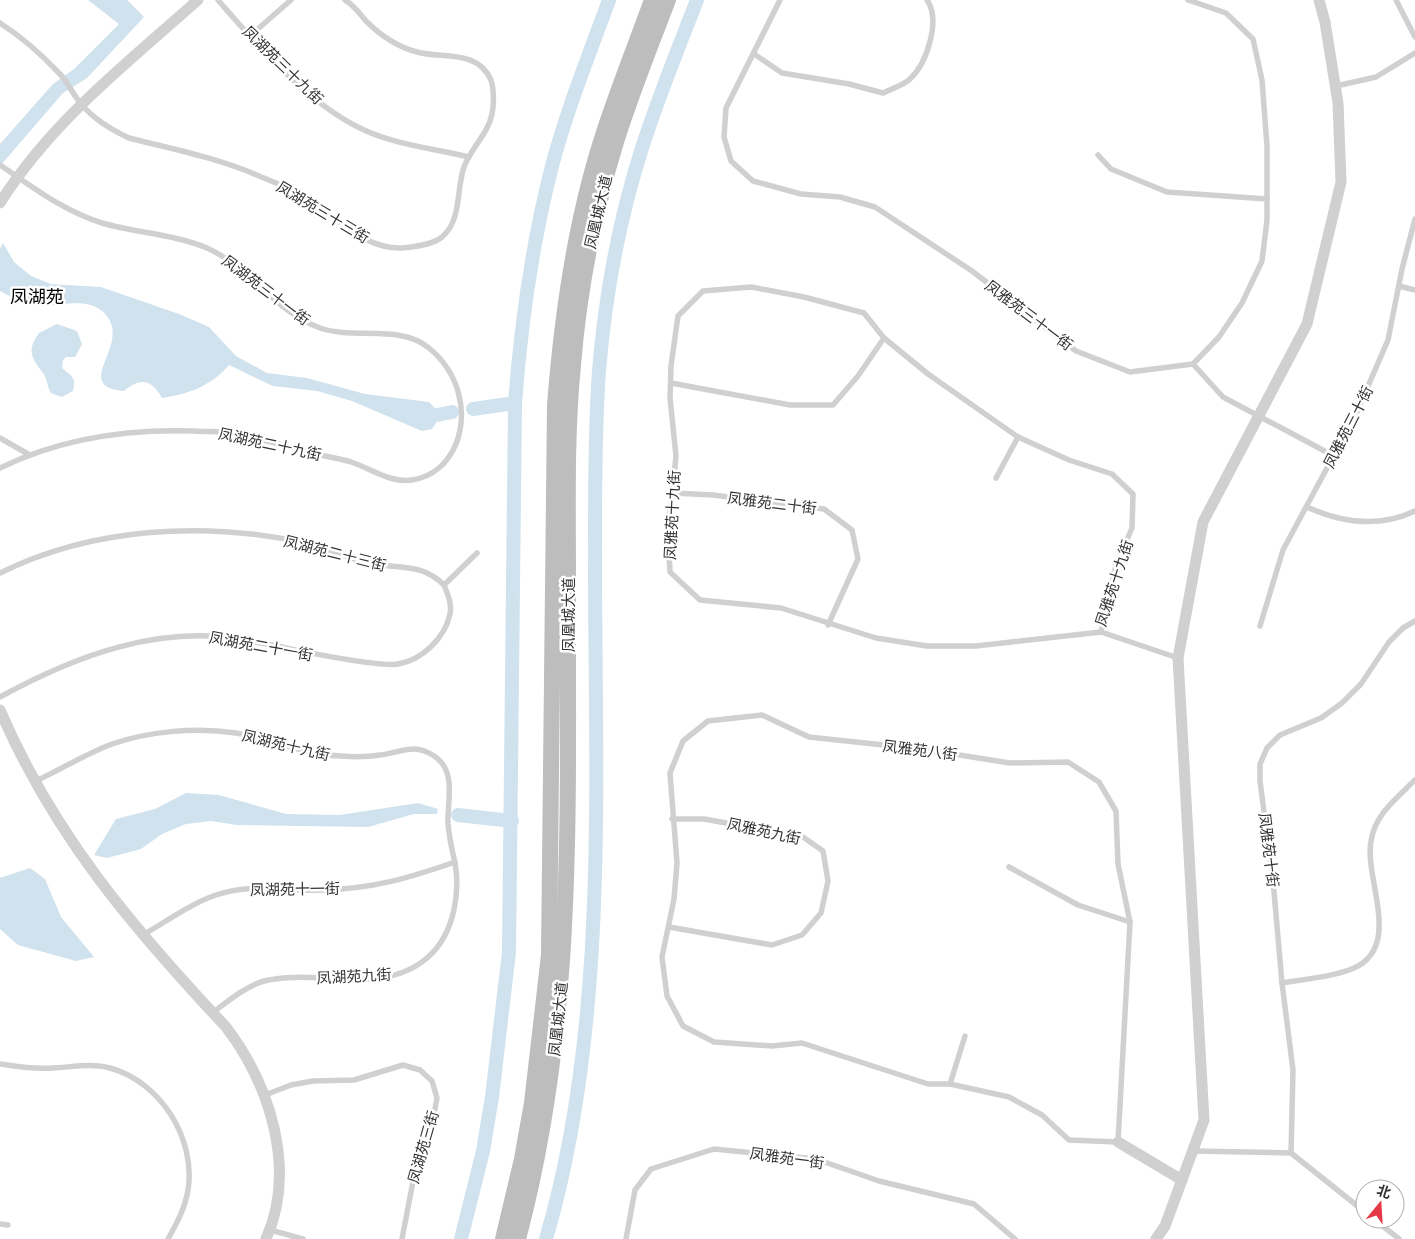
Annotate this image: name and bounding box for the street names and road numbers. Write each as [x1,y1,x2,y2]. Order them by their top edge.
street label: 凤湖苑三十九街 [238,21,328,109]
street label: 凤凰城大道 [579,173,617,251]
street label: 凤湖苑三十三街 [273,176,373,248]
street label: 凤湖苑三十一街 [218,250,314,330]
street label: 凤雅苑三十一街 [981,275,1077,355]
street label: 凤雅苑三十街 [1318,382,1378,472]
street label: 凤湖苑二十九街 [216,423,324,465]
street label: 凤雅苑十九街 [659,470,685,560]
street label: 凤雅苑二十街 [726,487,818,519]
street label: 凤湖苑二十三街 [282,530,388,576]
street label: 凤雅苑十九街 [1090,537,1138,629]
street label: 凤凰城大道 [558,577,579,653]
street label: 凤湖苑二十一街 [207,627,315,665]
street label: 凤湖苑十九街 [240,725,332,765]
street label: 凤雅苑八街 [881,735,959,765]
street label: 凤雅苑十街 [1254,811,1284,889]
street label: 凤雅苑九街 [725,813,803,849]
street label: 凤湖苑十一街 [250,878,340,900]
street label: 凤湖苑九街 [316,964,392,988]
street label: 凤凰城大道 [544,981,572,1057]
street label: 凤湖苑三街 [403,1108,443,1186]
street label: 凤雅苑一街 [748,1142,826,1174]

